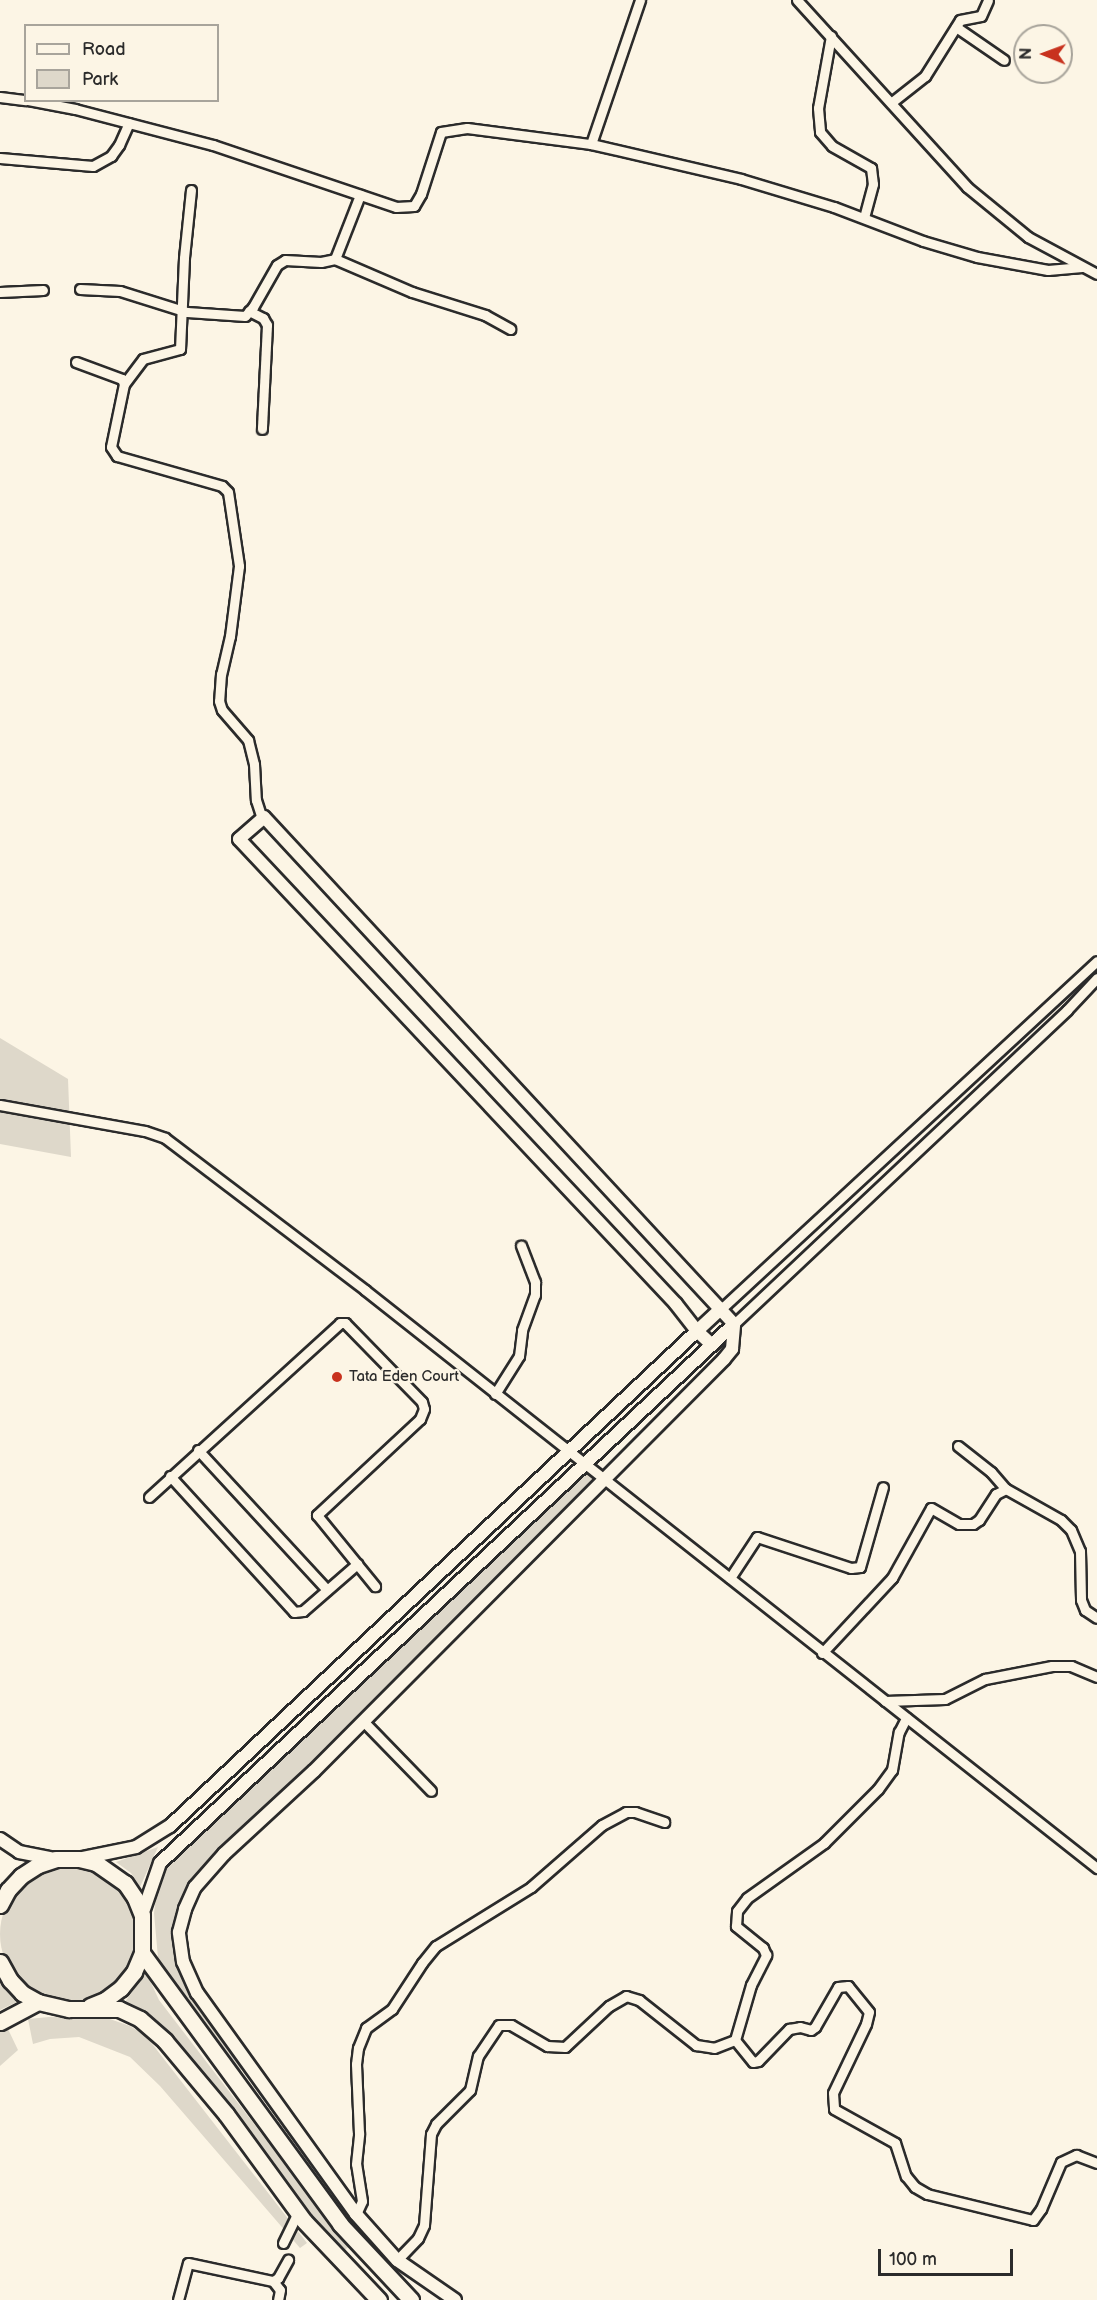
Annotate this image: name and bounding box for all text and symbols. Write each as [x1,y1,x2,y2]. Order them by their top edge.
legend [24,24,219,102]
north arrow [1013,24,1073,84]
text: Road [82,39,126,60]
text: N [1017,48,1036,60]
text: Park [82,69,118,90]
place label: Tata Eden Court [349,1368,459,1386]
marker: Tata Eden Court [330,1370,344,1384]
scale bar [881,2237,1016,2275]
text: 100 m [889,2249,937,2270]

